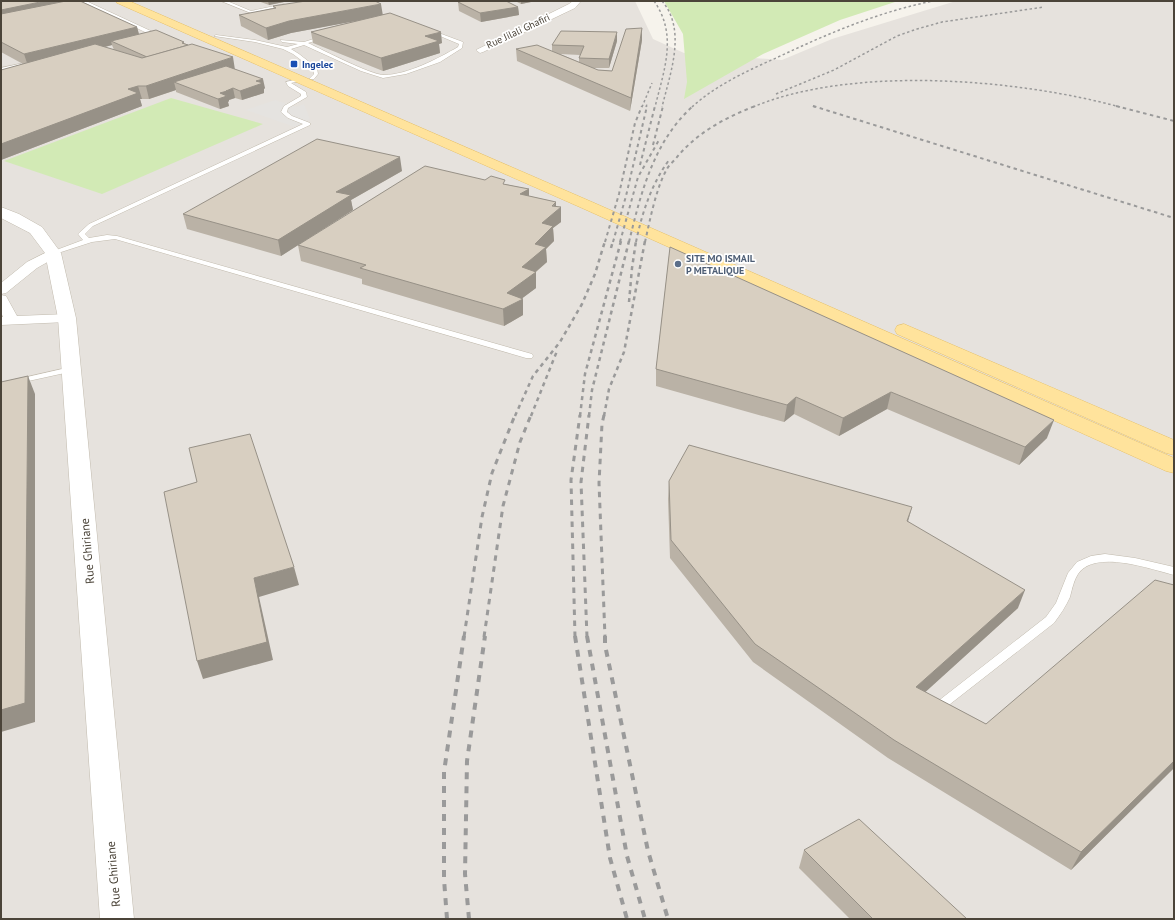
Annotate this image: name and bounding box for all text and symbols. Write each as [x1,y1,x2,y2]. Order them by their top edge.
street label: Rue Jilali Ghafiri [484,11,552,51]
place label: Ingelec [302,58,334,71]
marker: Ingelec [289,59,299,69]
place label: SITE MO ISMAIL P METALIQUE [686,252,756,277]
marker: SITE MO ISMAIL P METALIQUE [673,259,683,269]
street label: Rue Ghiriane [77,518,97,584]
street label: Rue Ghiriane [103,841,123,907]

